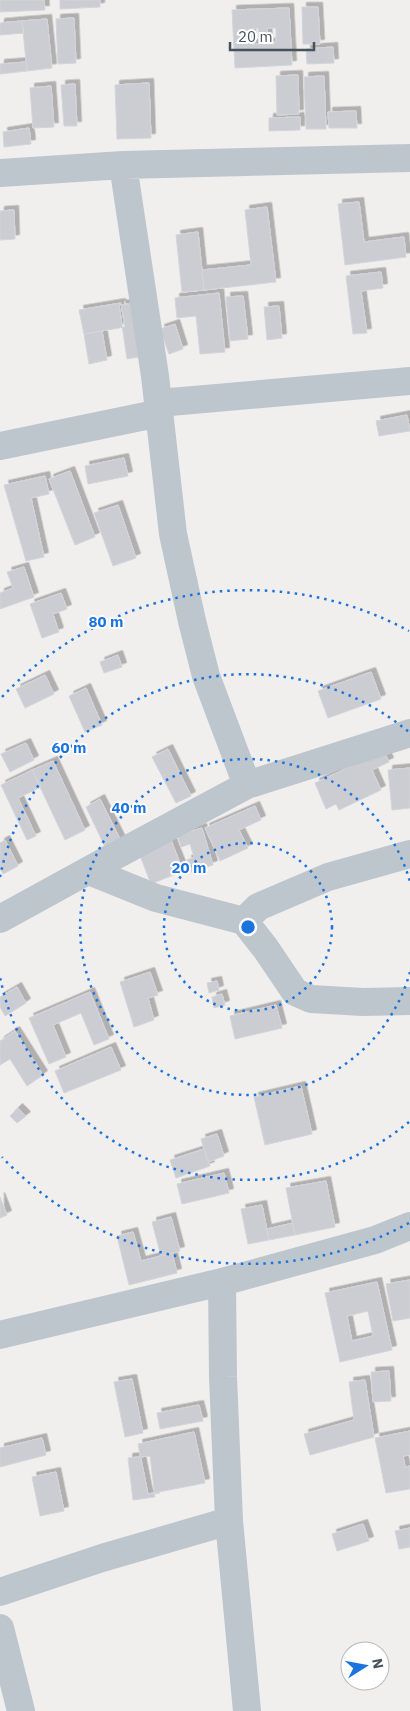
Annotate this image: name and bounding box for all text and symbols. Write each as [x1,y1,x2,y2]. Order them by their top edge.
scale bar [230,20,314,52]
text: 20 m [238,27,273,46]
text: 80 m [89,612,123,631]
text: 60 m [52,738,86,757]
text: 40 m [112,798,146,817]
text: 20 m [172,858,206,877]
centre of rings [239,918,257,936]
north arrow [340,1641,390,1691]
text: N [368,1657,388,1670]

